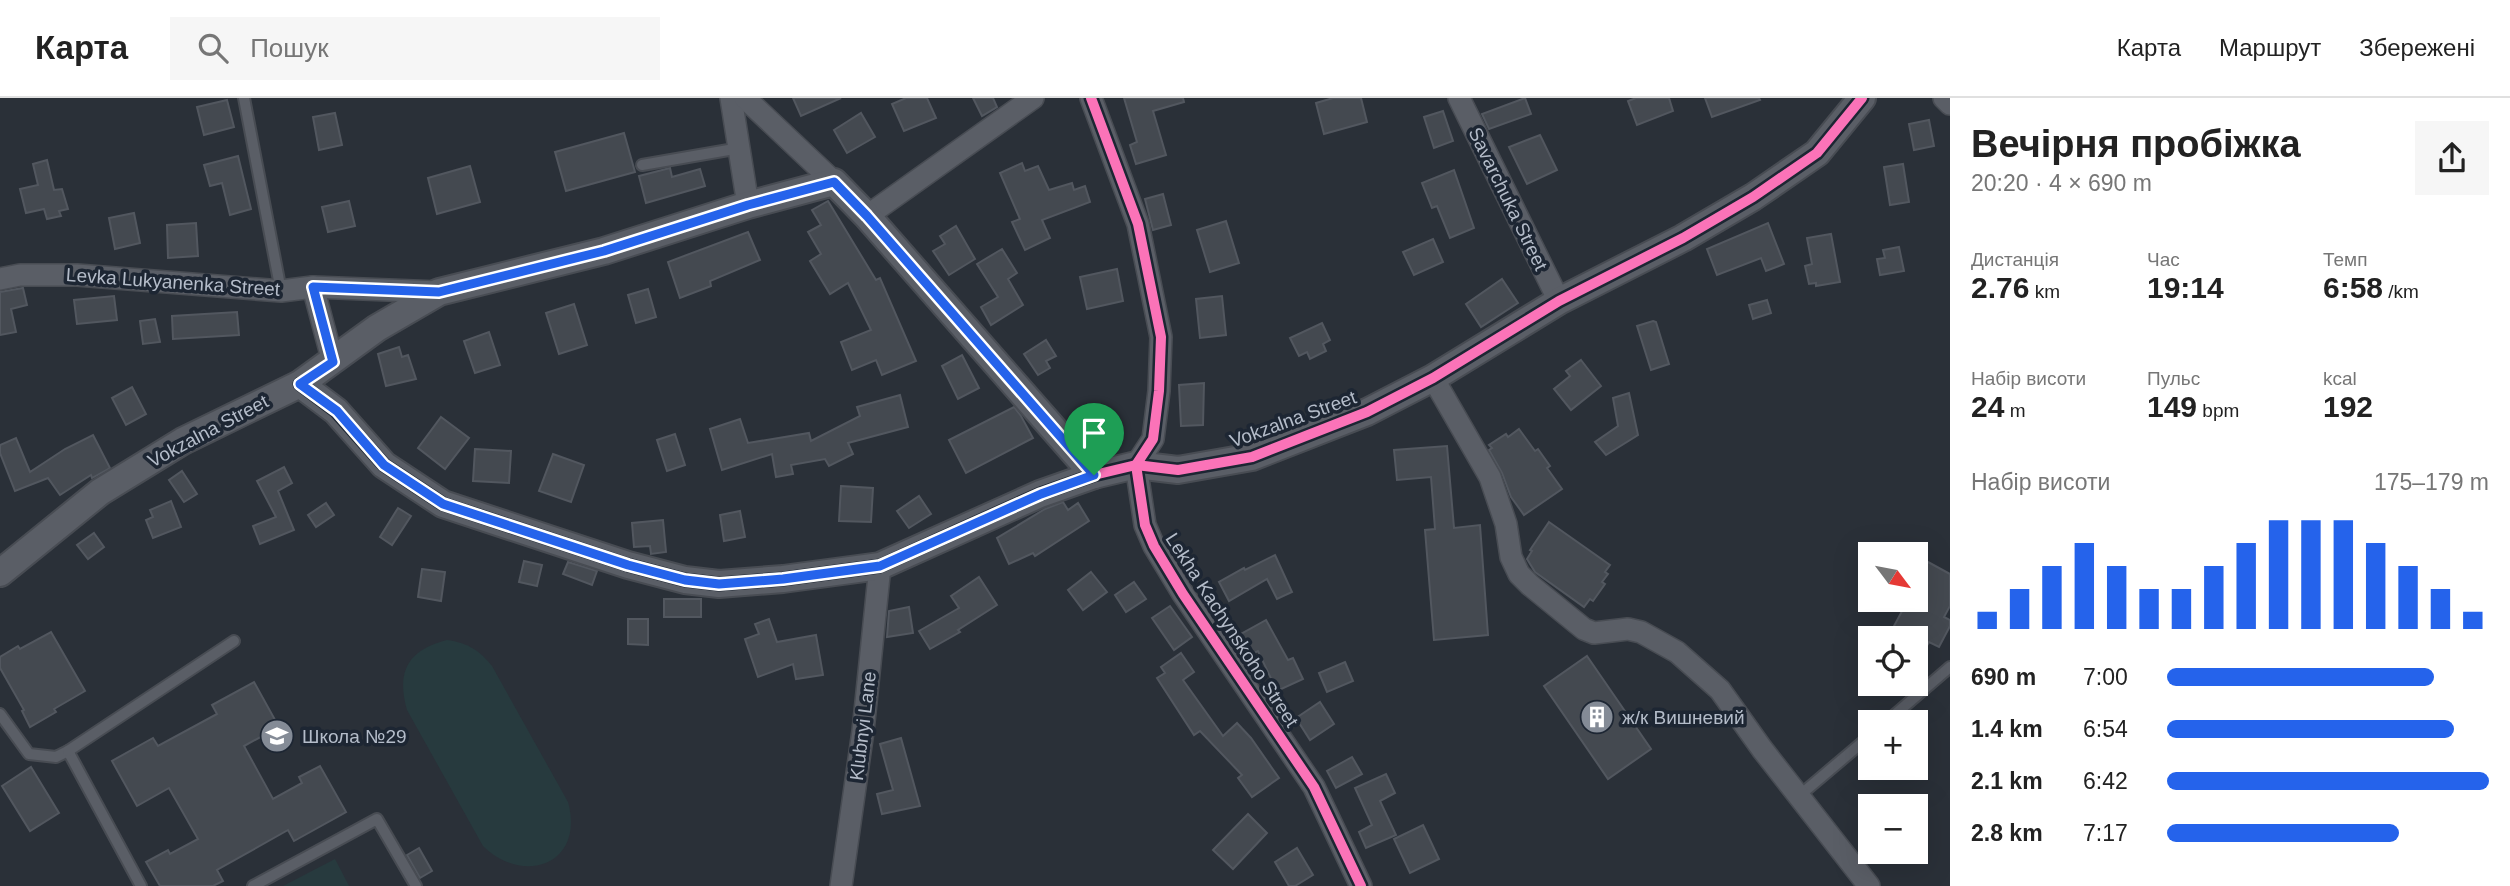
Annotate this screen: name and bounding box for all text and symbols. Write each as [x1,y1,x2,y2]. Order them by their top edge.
search box [170,17,660,80]
text: Карта [35,29,128,66]
icon: search [194,29,232,67]
text: Пошук [250,33,329,63]
text: Карта [2117,34,2181,61]
text: Маршрут [2219,34,2321,61]
text: Збережені [2359,34,2475,61]
button: share [2415,121,2489,195]
text: Вечірня пробіжка [1971,123,2301,165]
street label: Savarchuka Street [1464,124,1552,274]
text: 20:20 · 4 × 690 m [1971,170,2152,196]
text: Дистанція [1971,249,2059,270]
text: Час [2147,249,2180,270]
text: Темп [2323,249,2367,270]
street label: Levka Lukyanenka Street [65,264,281,300]
text: 2.76 [1971,271,2029,304]
text: 19:14 [2147,271,2224,304]
text: 6:58 [2323,271,2383,304]
text: km [2029,281,2060,302]
text: /km [2383,281,2419,302]
text: Набір висоти [1971,368,2086,389]
text: Пульс [2147,368,2200,389]
text: kcal [2323,368,2357,389]
street label: Vokzalna Street [1227,386,1360,452]
street label: Vokzalna Street [144,390,272,472]
text: 24 [1971,390,2004,423]
text: 149 [2147,390,2197,423]
text: 192 [2323,390,2373,423]
text: m [2004,400,2025,421]
text: bpm [2197,400,2239,421]
pin [1064,403,1124,475]
icon: arrive [1075,414,1113,452]
text: Набір висоти [1971,469,2110,495]
text: 175–179 m [2374,469,2489,495]
street label: Lekha Kachynskoho Street [1161,529,1303,732]
north arrow [1858,542,1928,612]
map controls [1858,542,1928,864]
button: locate [1858,626,1928,696]
text: 690 m [1971,664,2036,690]
text: 7:00 [2083,664,2128,690]
street label: Klubnyi Lane [846,670,880,782]
building icon: ж/к Вишневий [1578,698,1616,736]
place label: ж/к Вишневий [1622,707,1745,728]
button: + [1858,710,1928,780]
text: 1.4 km [1971,716,2043,742]
text: 6:54 [2083,716,2128,742]
school or university icon: Школа №29 [258,717,296,755]
place label: Школа №29 [302,726,407,747]
text: 2.1 km [1971,768,2043,794]
text: 6:42 [2083,768,2128,794]
button: − [1858,794,1928,864]
text: 2.8 km [1971,820,2043,846]
text: 7:17 [2083,820,2128,846]

